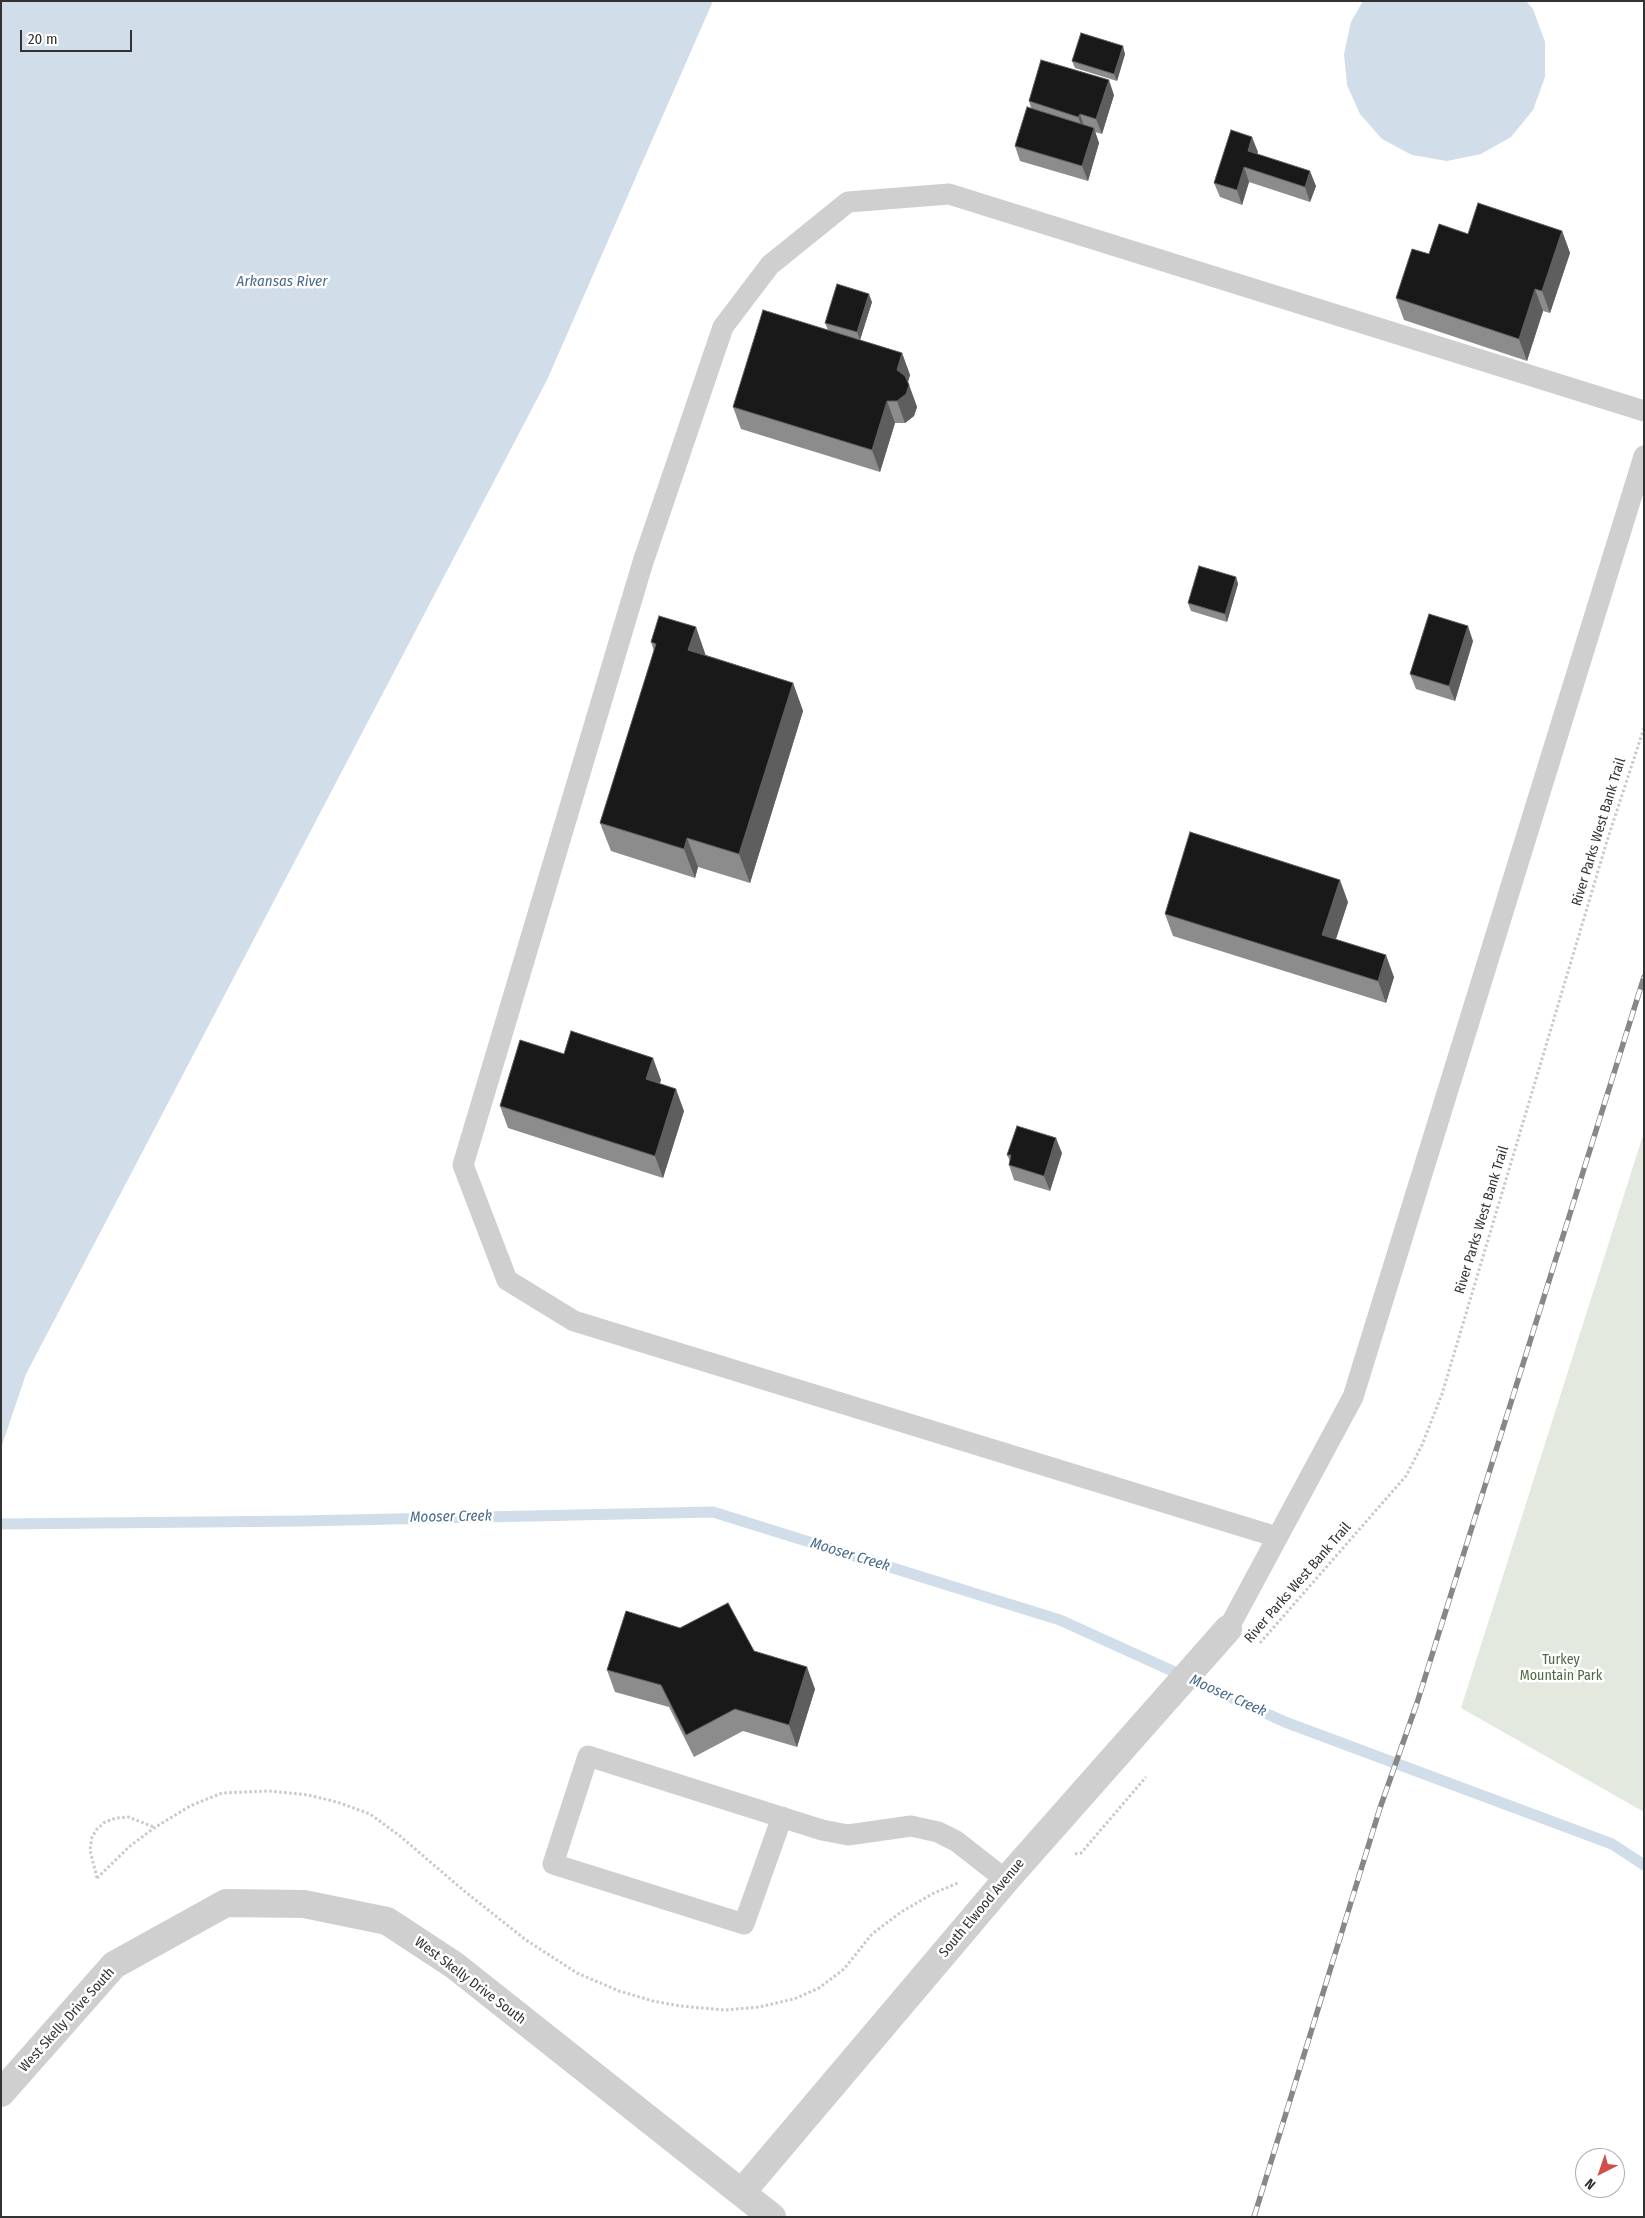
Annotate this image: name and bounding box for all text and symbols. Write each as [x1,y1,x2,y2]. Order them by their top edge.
scale bar [22,20,135,52]
text: 20 m [28,30,58,48]
water label: Arkansas River [237,273,327,291]
street label: River Parks West Bank Trail [1568,756,1630,908]
street label: River Parks West Bank Trail [1451,1144,1513,1296]
water label: Mooser Creek [410,1507,492,1527]
street label: River Parks West Bank Trail [1241,1519,1355,1647]
water label: Mooser Creek [808,1534,892,1576]
park label: Turkey Mountain Park [1520,1652,1602,1684]
water label: Mooser Creek [1187,1671,1269,1721]
street label: South Elwood Avenue [936,1855,1028,1961]
street label: West Skelly Drive South [411,1934,529,2028]
street label: West Skelly Drive South [16,1964,118,2076]
north arrow [1575,2148,1625,2198]
text: N [1582,2175,1599,2193]

